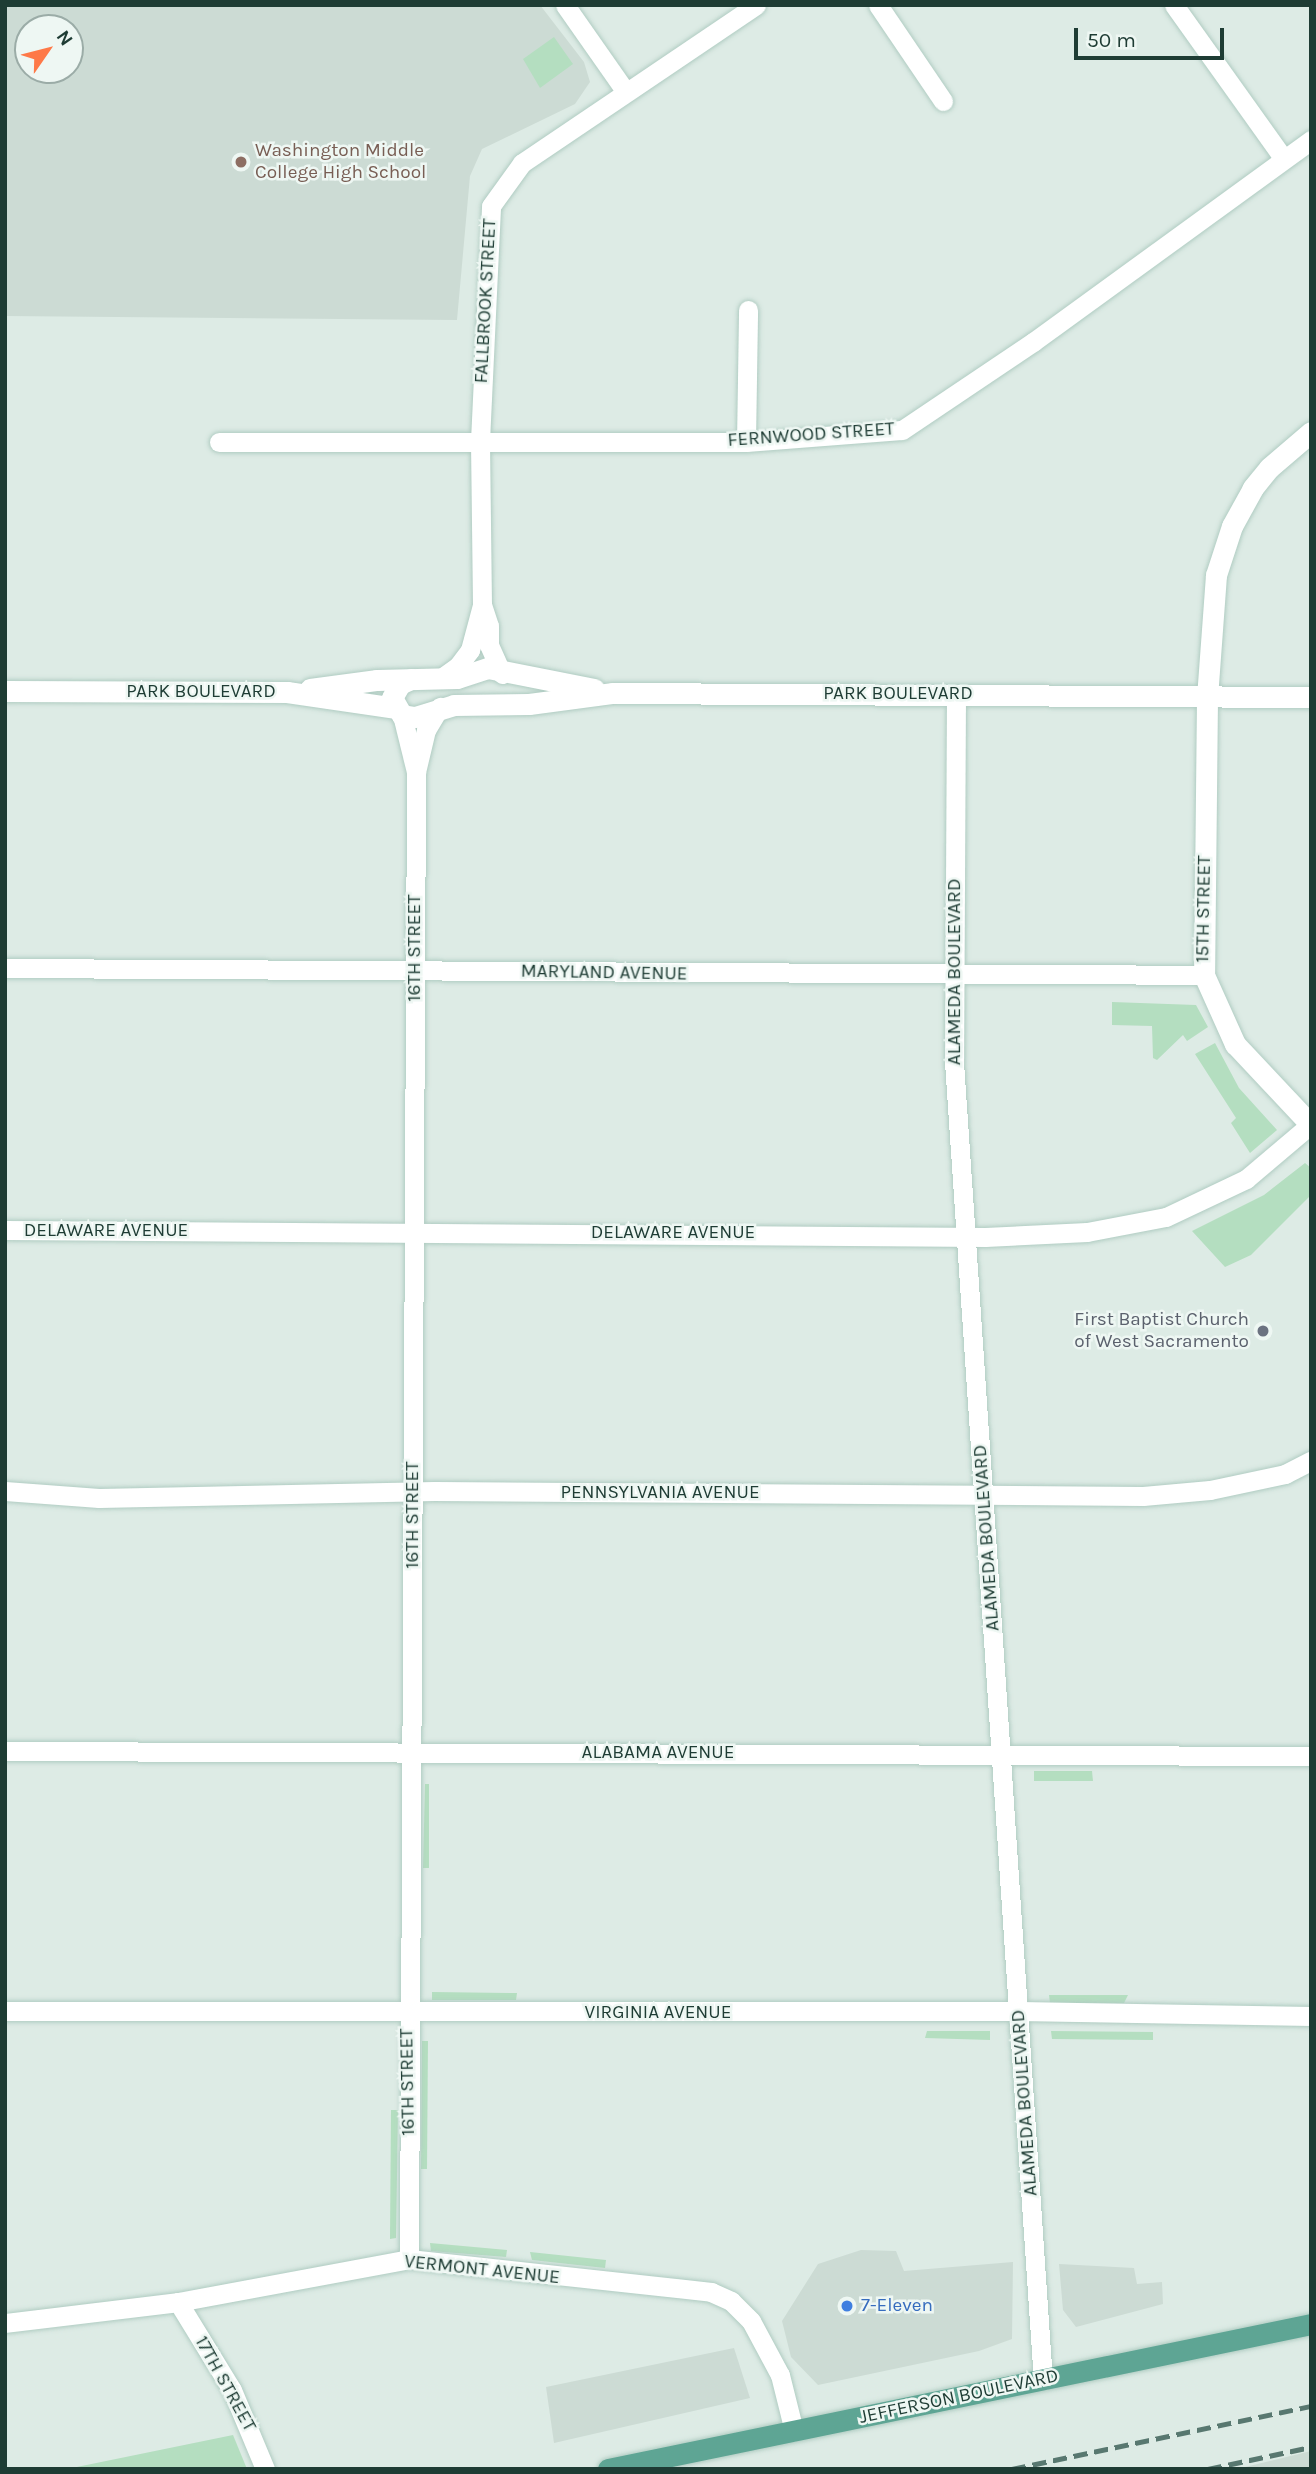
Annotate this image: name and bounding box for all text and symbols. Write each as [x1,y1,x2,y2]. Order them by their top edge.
north arrow [14,14,84,84]
scale bar [1078,14,1228,58]
text: N [52,26,77,50]
text: 50 m [1087,28,1136,52]
place label: Washington Middle College High School [255,140,426,184]
marker: Washington Middle College High School [233,154,249,170]
street label: FALLBROOK STREET [470,218,502,384]
street label: FERNWOOD STREET [727,418,895,452]
street label: PARK BOULEVARD [126,681,276,703]
street label: PARK BOULEVARD [823,683,973,705]
street label: 15TH STREET [1192,855,1216,963]
street label: ALAMEDA BOULEVARD [944,879,966,1065]
street label: 16TH STREET [404,894,426,1002]
street label: MARYLAND AVENUE [520,960,688,986]
street label: DELAWARE AVENUE [24,1220,188,1242]
street label: DELAWARE AVENUE [591,1222,755,1244]
place label: First Baptist Church of West Sacramento [1074,1309,1249,1353]
marker: First Baptist Church of West Sacramento [1255,1323,1271,1339]
street label: ALAMEDA BOULEVARD [969,1444,1005,1632]
street label: 16TH STREET [402,1461,424,1569]
street label: PENNSYLVANIA AVENUE [560,1482,760,1504]
street label: ALABAMA AVENUE [582,1742,734,1764]
street label: VIRGINIA AVENUE [585,2002,731,2024]
street label: ALAMEDA BOULEVARD [1007,2009,1043,2197]
street label: 16TH STREET [396,2028,420,2136]
street label: VERMONT AVENUE [403,2250,561,2290]
place label: 7-Eleven [861,2295,933,2317]
marker: 7-Eleven [839,2298,855,2314]
street label: 17TH STREET [189,2332,261,2436]
street label: JEFFERSON BOULEVARD [857,2365,1061,2429]

